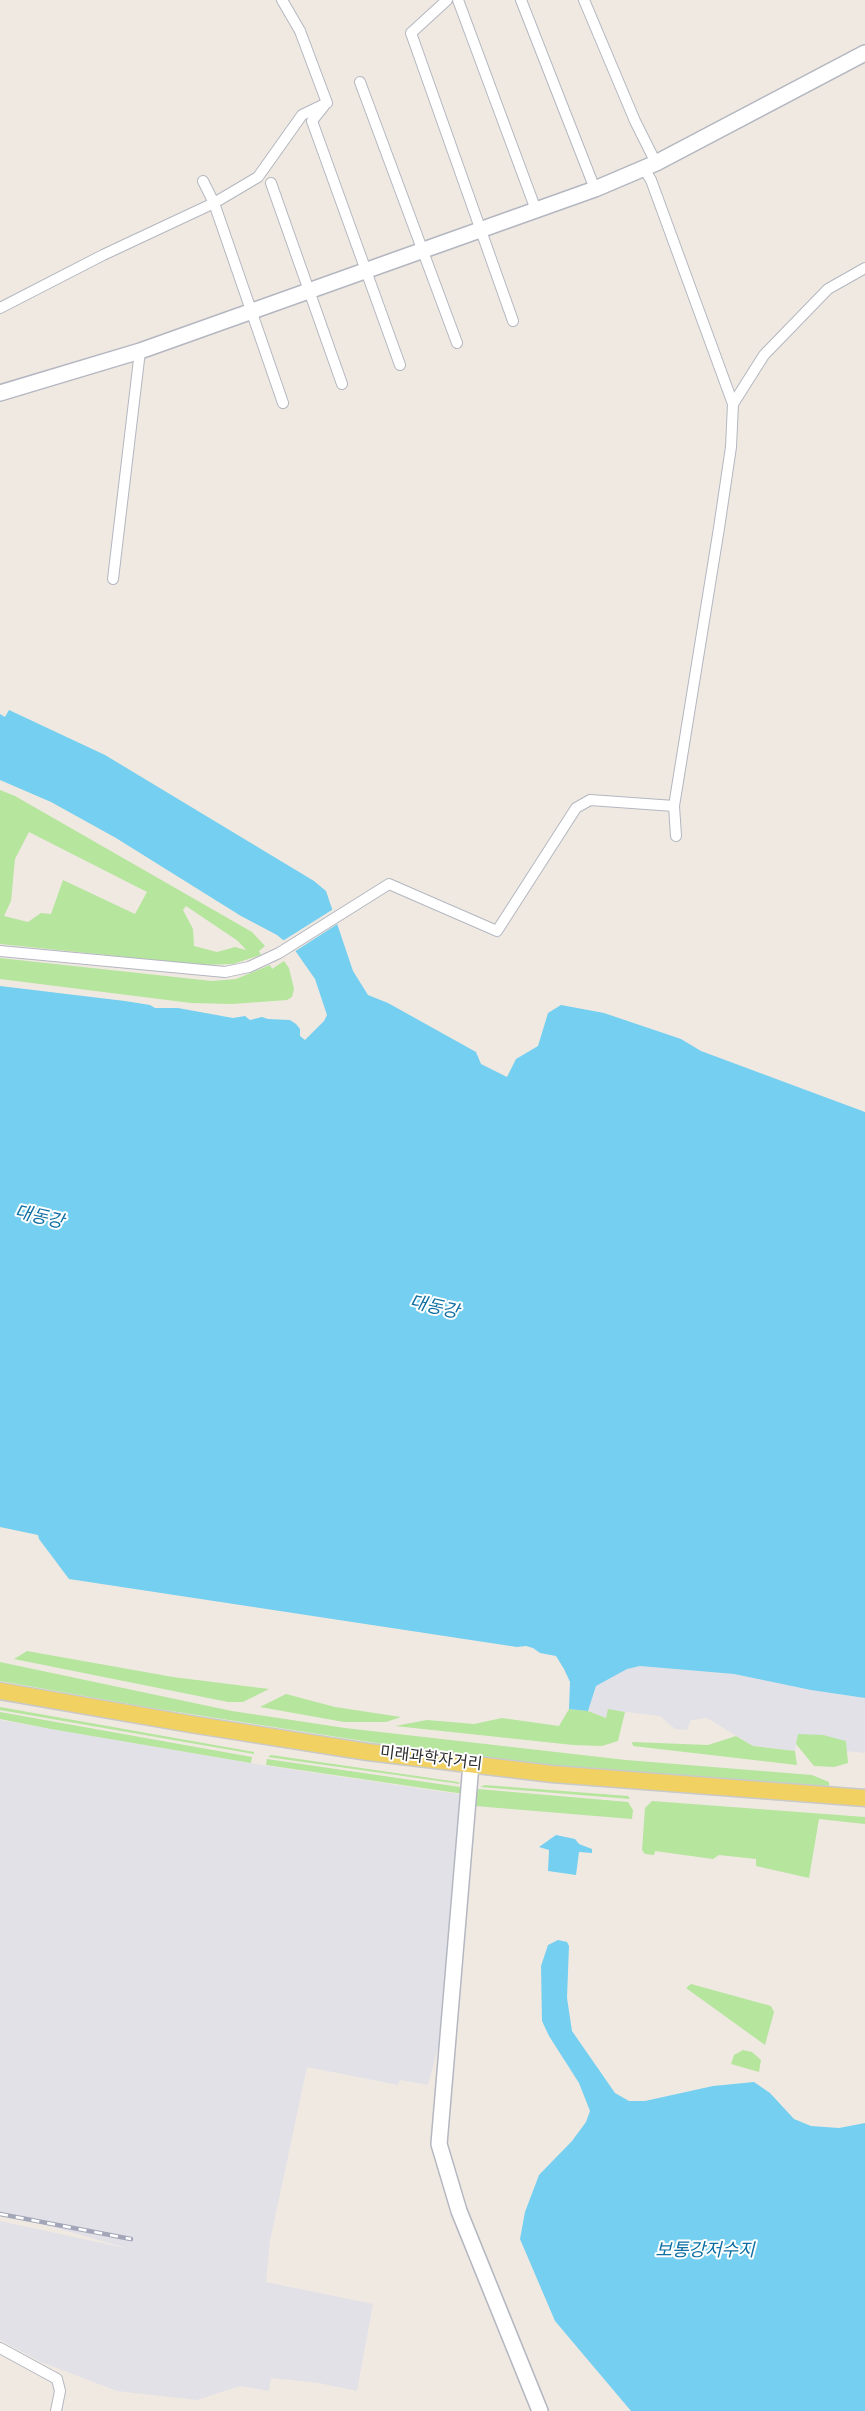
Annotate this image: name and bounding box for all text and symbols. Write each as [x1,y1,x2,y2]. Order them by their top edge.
water label: 대동강 [12,1202,66,1234]
water label: 대동강 [407,1292,461,1324]
street label: 미래과학자거리 [379,1743,483,1775]
water label: 보통강저수지 [655,2240,755,2262]

